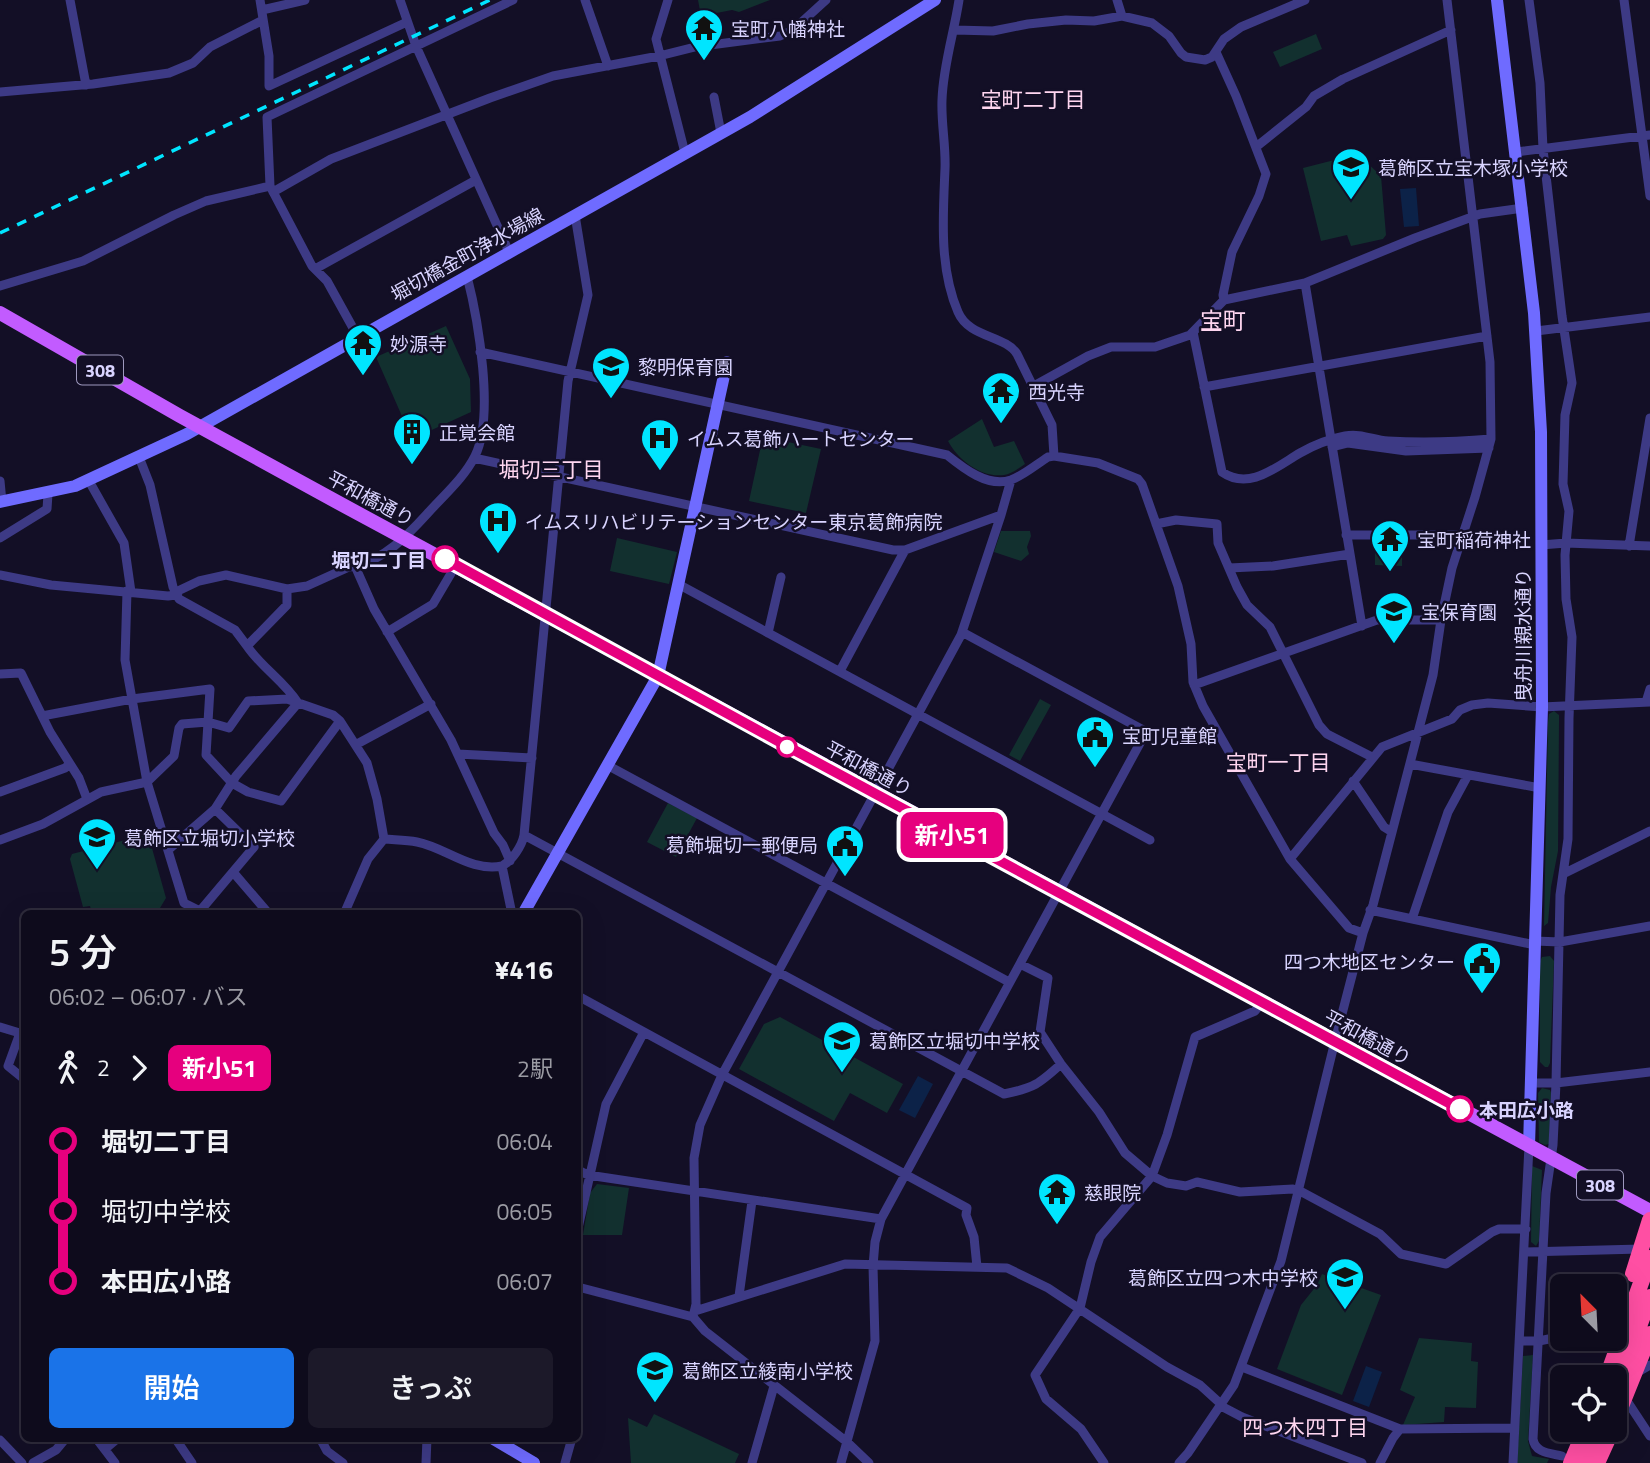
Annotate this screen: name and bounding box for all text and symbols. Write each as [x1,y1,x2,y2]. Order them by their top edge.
temple icon: 宝町八幡神社 [683,7,725,62]
place label: 宝町八幡神社 [731,14,845,43]
district label: 宝町二丁目 [981,83,1086,115]
school or university icon: 葛飾区立宝木塚小学校 [1330,146,1372,201]
place label: 葛飾区立宝木塚小学校 [1378,153,1568,182]
street label: 堀切橋金町浄水場線 [385,200,549,308]
district label: 宝町 [1200,303,1246,338]
temple icon: 妙源寺 [342,322,384,377]
place label: 妙源寺 [390,329,447,358]
school or university icon: 黎明保育園 [590,345,632,400]
place label: 黎明保育園 [638,352,733,381]
road number: 308 [77,356,123,384]
temple icon: 西光寺 [980,370,1022,425]
place label: 西光寺 [1028,377,1085,406]
building icon: 正覚会館 [391,411,433,466]
hospital icon: イムス葛飾ハートセンター [639,417,681,472]
place label: 正覚会館 [439,418,515,447]
place label: イムス葛飾ハートセンター [687,424,915,453]
district label: 堀切三丁目 [499,453,604,485]
street label: 平和橋通り [322,463,420,533]
hospital icon: イムスリハビリテーションセンター東京葛飾病院 [477,500,519,555]
place label: イムスリハビリテーションセンター東京葛飾病院 [525,507,942,536]
temple icon: 宝町稲荷神社 [1369,518,1411,573]
place label: 宝町稲荷神社 [1417,525,1531,554]
place label: 堀切二丁目 [331,545,426,574]
marker: 堀切二丁目 [432,546,458,572]
street label: 曳舟川親水通り [1508,568,1537,702]
school or university icon: 宝保育園 [1373,590,1415,645]
place label: 宝保育園 [1421,597,1497,626]
public building icon: 宝町児童館 [1074,714,1116,769]
place label: 宝町児童館 [1122,721,1217,750]
street label: 平和橋通り [820,733,918,803]
unlabelled marker [777,737,797,757]
district label: 宝町一丁目 [1226,746,1331,778]
line badge: 新小51 [903,812,1001,858]
school or university icon: 葛飾区立堀切小学校 [76,816,118,871]
text: 新小51 [915,817,989,853]
place label: 葛飾区立堀切小学校 [124,823,295,852]
public building icon: 葛飾堀切一郵便局 [824,823,866,878]
place label: 葛飾堀切一郵便局 [666,830,818,859]
text: 5 分 [49,923,117,981]
public building icon: 四つ木地区センター [1461,940,1503,995]
place label: 四つ木地区センター [1284,947,1455,976]
text: ¥416 [495,950,553,989]
text: 06:02 – 06:07 · バス [49,979,248,1014]
street label: 平和橋通り [1319,1002,1417,1072]
school or university icon: 葛飾区立堀切中学校 [821,1019,863,1074]
place label: 葛飾区立堀切中学校 [869,1026,1040,1055]
icon: walk [49,1049,87,1087]
icon: forward [120,1049,158,1087]
text: 2 [97,1050,110,1085]
text: 新小51 [182,1050,257,1086]
text: 2駅 [517,1051,553,1086]
place label: 本田広小路 [1479,1095,1574,1124]
marker: 本田広小路 [1447,1096,1473,1122]
text: 堀切二丁目 [101,1122,231,1161]
text: 06:04 [496,1124,553,1159]
road number: 308 [1577,1170,1623,1200]
temple icon: 慈眼院 [1036,1171,1078,1226]
place label: 慈眼院 [1084,1178,1141,1207]
text: 堀切中学校 [101,1192,231,1231]
text: 06:05 [496,1194,553,1229]
school or university icon: 葛飾区立四つ木中学校 [1324,1256,1366,1311]
text: 本田広小路 [101,1262,231,1301]
place label: 葛飾区立四つ木中学校 [1128,1263,1318,1292]
text: 06:07 [496,1264,553,1299]
north arrow [1550,1274,1628,1351]
map controls [1550,1274,1627,1442]
button: 開始 [49,1348,294,1428]
button: きっぷ [308,1348,553,1428]
school or university icon: 葛飾区立綾南小学校 [634,1349,676,1404]
place label: 葛飾区立綾南小学校 [682,1356,853,1385]
button: locate [1550,1365,1627,1442]
district label: 四つ木四丁目 [1242,1411,1368,1443]

